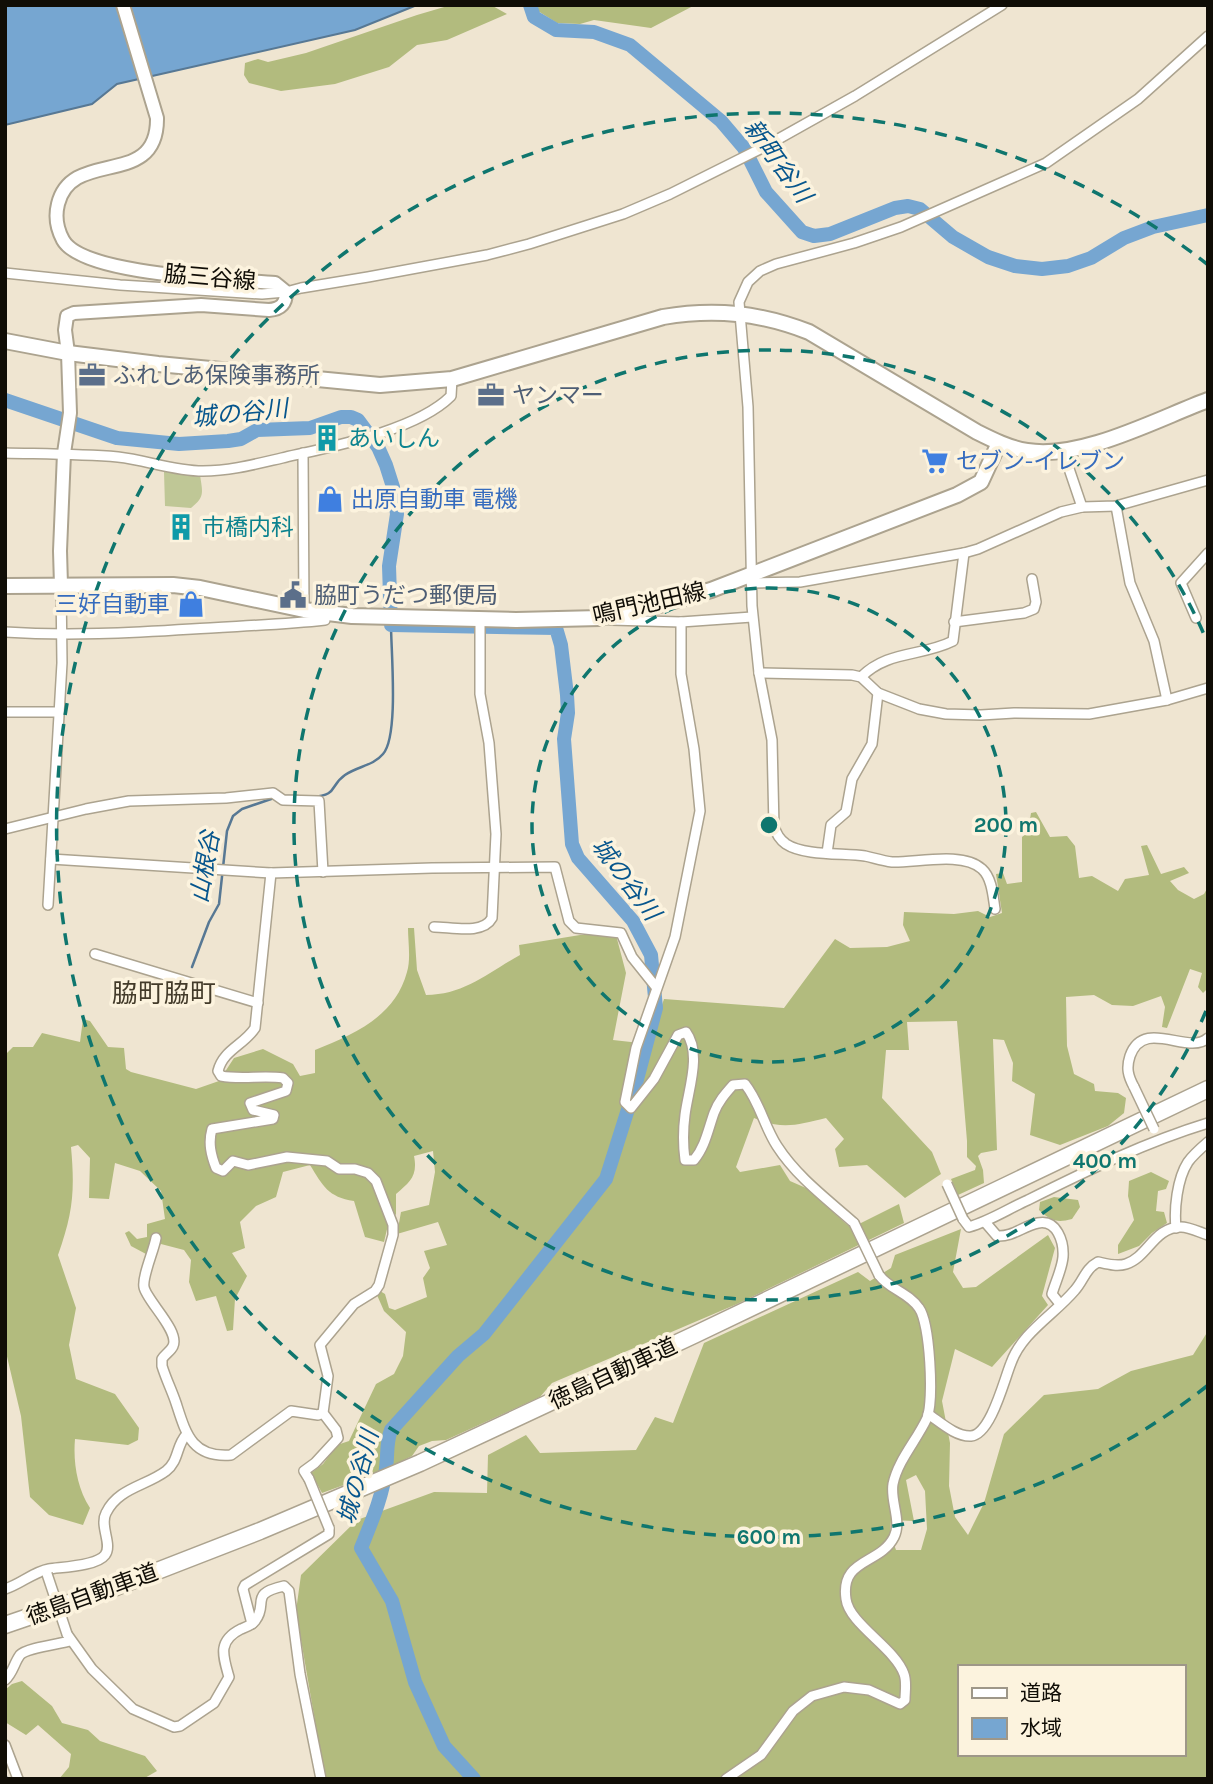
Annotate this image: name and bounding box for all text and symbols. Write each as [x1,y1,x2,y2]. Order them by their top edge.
water label: 新町谷川 [738,114,819,210]
street label: 脇三谷線 [163,260,257,295]
office icon: ふれしあ保険事務所 [77,360,107,390]
place label: ふれしあ保険事務所 [113,362,320,389]
office icon: ヤンマー [476,380,506,410]
place label: ヤンマー [512,382,604,409]
water label: 城の谷川 [191,394,292,432]
building icon: あいしん [312,423,342,453]
place label: あいしん [348,425,440,452]
supermarket icon: セブン-イレブン [920,446,950,476]
place label: セブン-イレブン [956,448,1125,475]
shop icon: 出原自動車 電機 [315,484,345,514]
place label: 出原自動車 電機 [351,486,517,513]
building icon: 市橋内科 [166,512,196,542]
place label: 市橋内科 [202,514,294,541]
street label: 鳴門池田線 [590,577,708,630]
public building icon: 脇町うだつ郵便局 [278,580,308,610]
place label: 脇町うだつ郵便局 [314,582,498,609]
shop icon: 三好自動車 [176,589,206,619]
place label: 三好自動車 [55,591,170,618]
centre of rings [757,813,781,837]
text: 200 m [974,813,1038,837]
water label: 山根谷 [185,827,225,905]
water label: 城の谷川 [586,832,668,928]
district label: 脇町脇町 [112,978,216,1009]
text: 400 m [1073,1149,1137,1173]
street label: 徳島自動車道 [545,1332,681,1415]
water label: 城の谷川 [332,1424,385,1527]
text: 600 m [737,1525,801,1549]
street label: 徳島自動車道 [23,1558,162,1631]
legend [958,1665,1185,1756]
text: 道路 [1020,1681,1062,1705]
text: 水域 [1020,1716,1062,1740]

